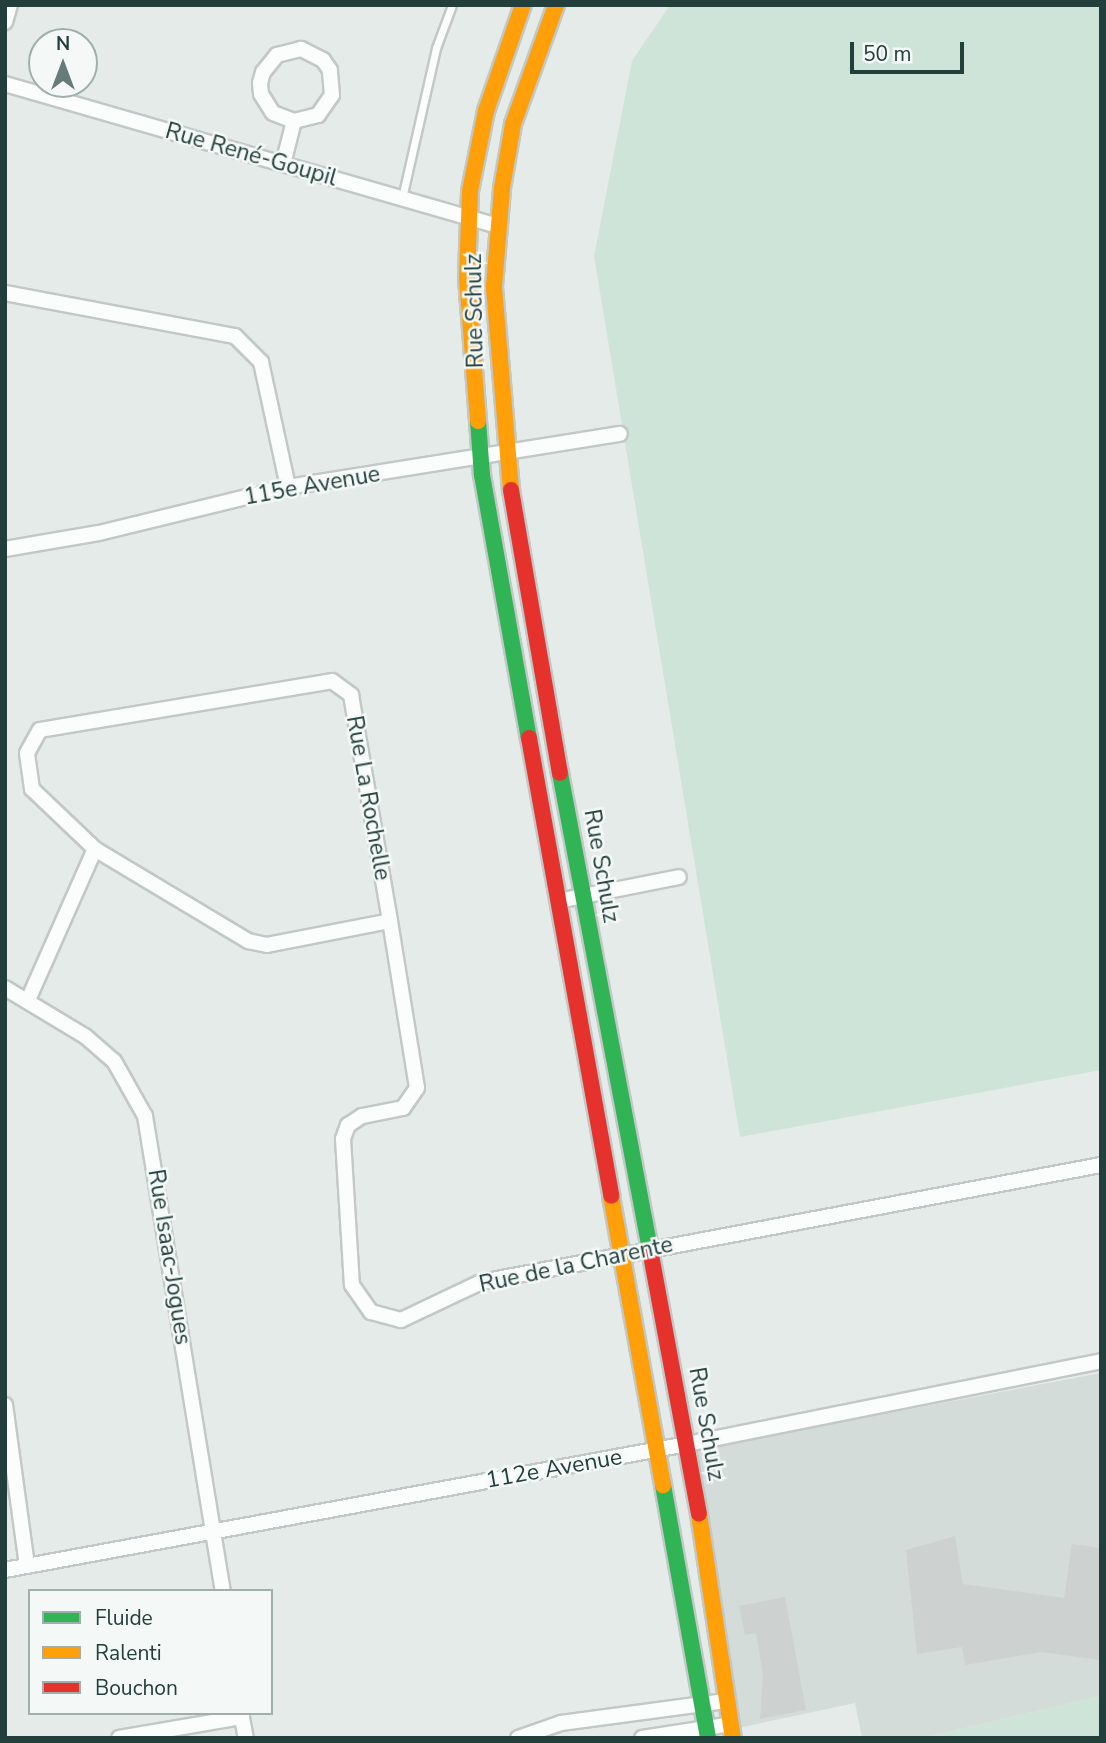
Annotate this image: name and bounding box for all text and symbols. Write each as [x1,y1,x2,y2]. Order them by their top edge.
north arrow [28,28,98,98]
scale bar [854,28,968,72]
text: N [56,31,70,57]
text: 50 m [863,40,912,68]
street label: Rue René-Goupil [162,117,340,193]
street label: Rue Schulz [460,253,490,369]
street label: 115e Avenue [242,460,382,512]
street label: Rue La Rochelle [340,714,396,882]
street label: Rue Schulz [577,807,625,925]
street label: Rue Isaac-Jogues [142,1167,196,1347]
street label: Rue de la Charente [477,1231,675,1299]
street label: Rue Schulz [682,1365,730,1483]
street label: 112e Avenue [484,1443,624,1495]
legend [28,1589,273,1715]
text: Fluide [95,1604,153,1632]
text: Ralenti [95,1639,162,1667]
text: Bouchon [95,1674,178,1702]

